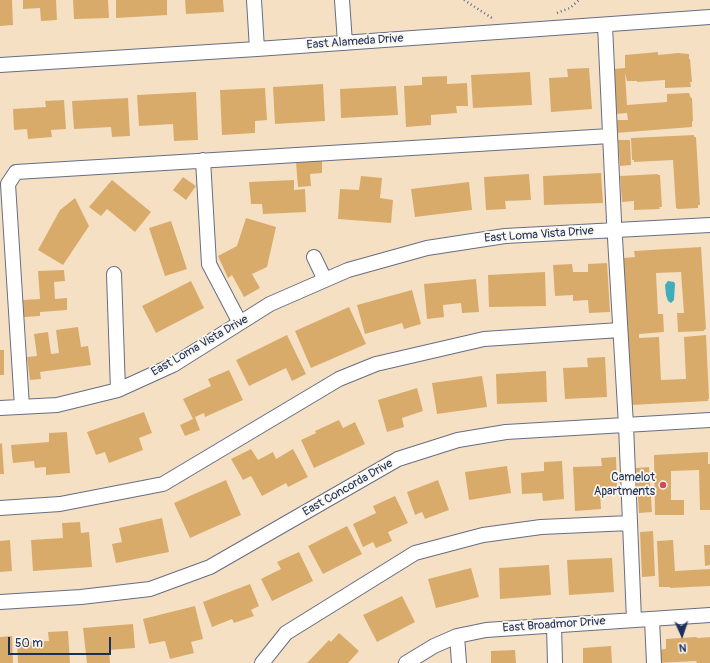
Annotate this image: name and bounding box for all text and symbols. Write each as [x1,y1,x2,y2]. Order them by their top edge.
street label: East Alameda Drive [306,31,404,53]
street label: East Loma Vista Drive [484,224,594,246]
street label: East Loma Vista Drive [149,312,251,380]
street label: East Concorda Drive [300,456,396,520]
place label: Camelot Apartments [594,471,655,499]
marker: Camelot Apartments [658,480,668,490]
street label: East Broadmor Drive [502,614,606,636]
north arrow [662,615,702,655]
scale bar [10,629,113,655]
text: 50 m [15,636,43,651]
text: N [679,641,687,654]

